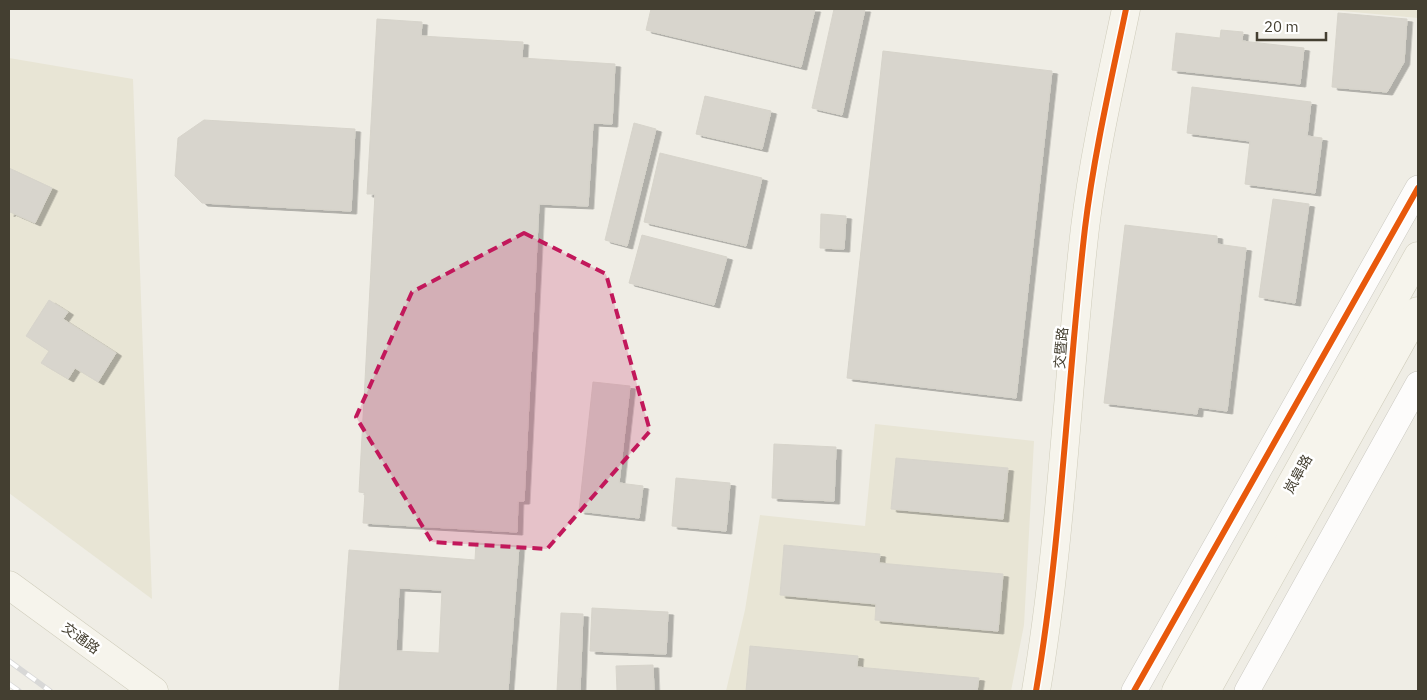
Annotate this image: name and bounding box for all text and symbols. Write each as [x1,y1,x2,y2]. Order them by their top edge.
scale bar [1257,10,1326,42]
text: 20 m [1264,17,1299,36]
street label: 交暨路 [1050,326,1072,370]
street label: 岚皋路 [1280,451,1316,497]
street label: 交通路 [59,618,103,658]

